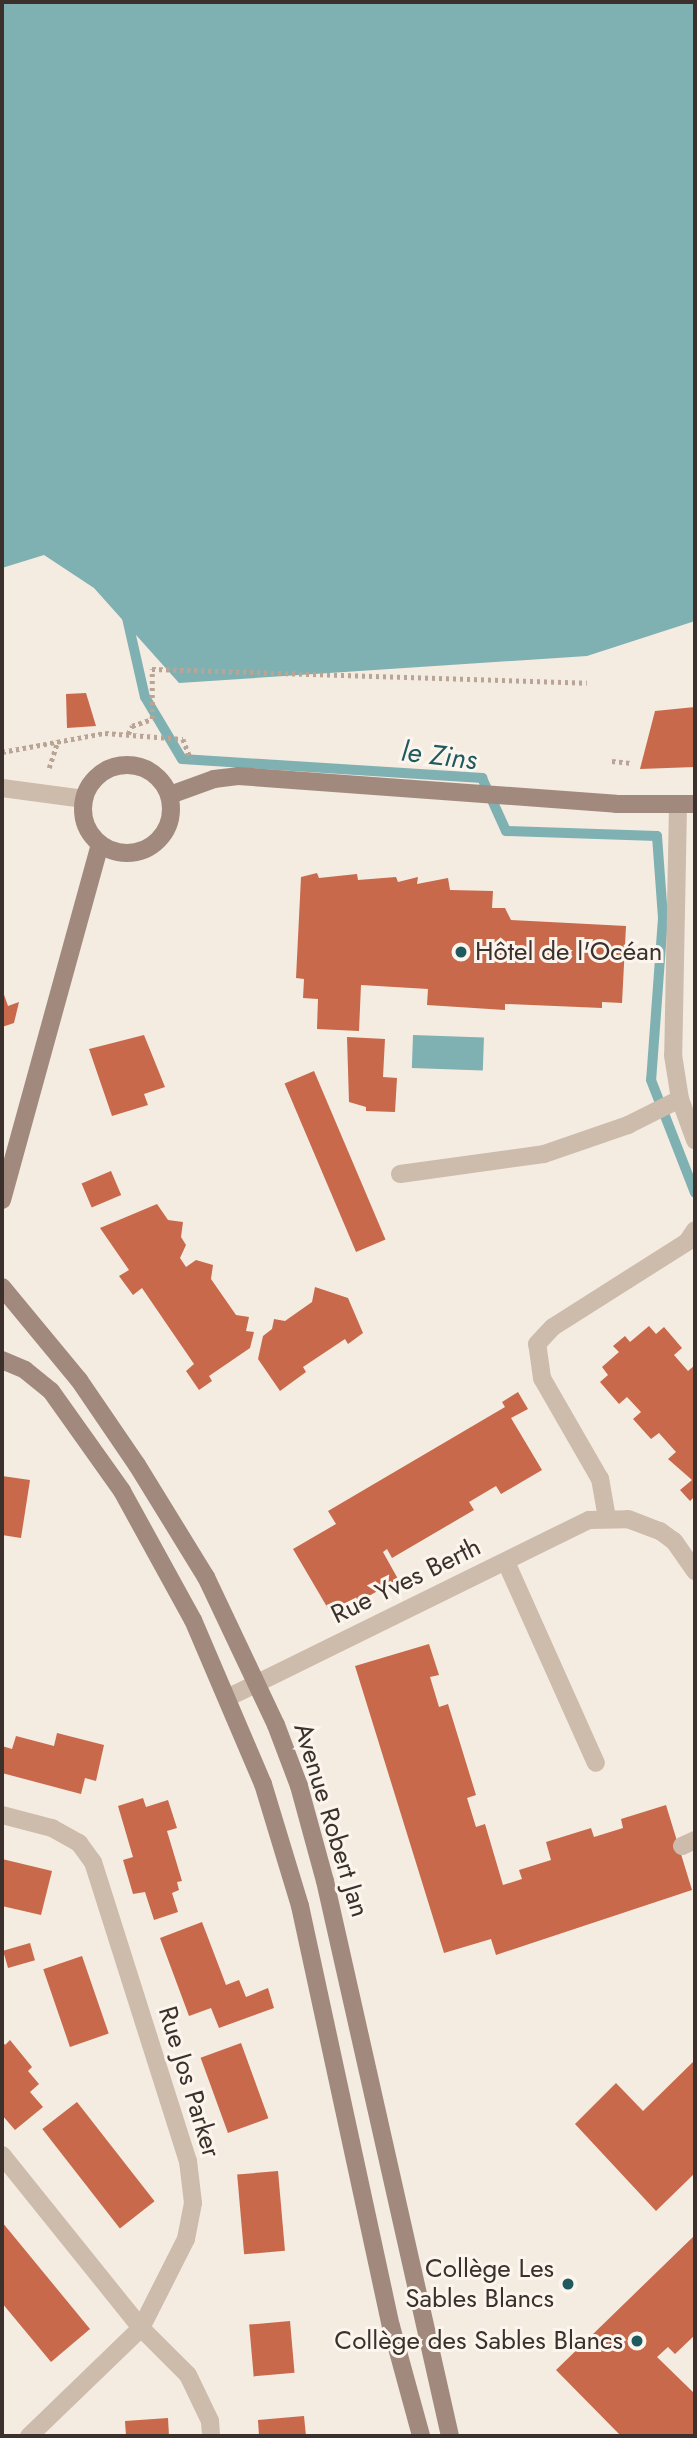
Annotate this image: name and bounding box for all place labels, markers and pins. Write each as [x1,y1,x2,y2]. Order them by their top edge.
place label: Hôtel de l'Océan [475,936,662,968]
marker: Hôtel de l'Océan [453,944,469,960]
place label: Collège Les Sables Blancs [405,2253,554,2314]
marker: Collège Les Sables Blancs [560,2276,576,2292]
place label: Collège des Sables Blancs [334,2325,623,2357]
marker: Collège des Sables Blancs [629,2333,645,2349]

